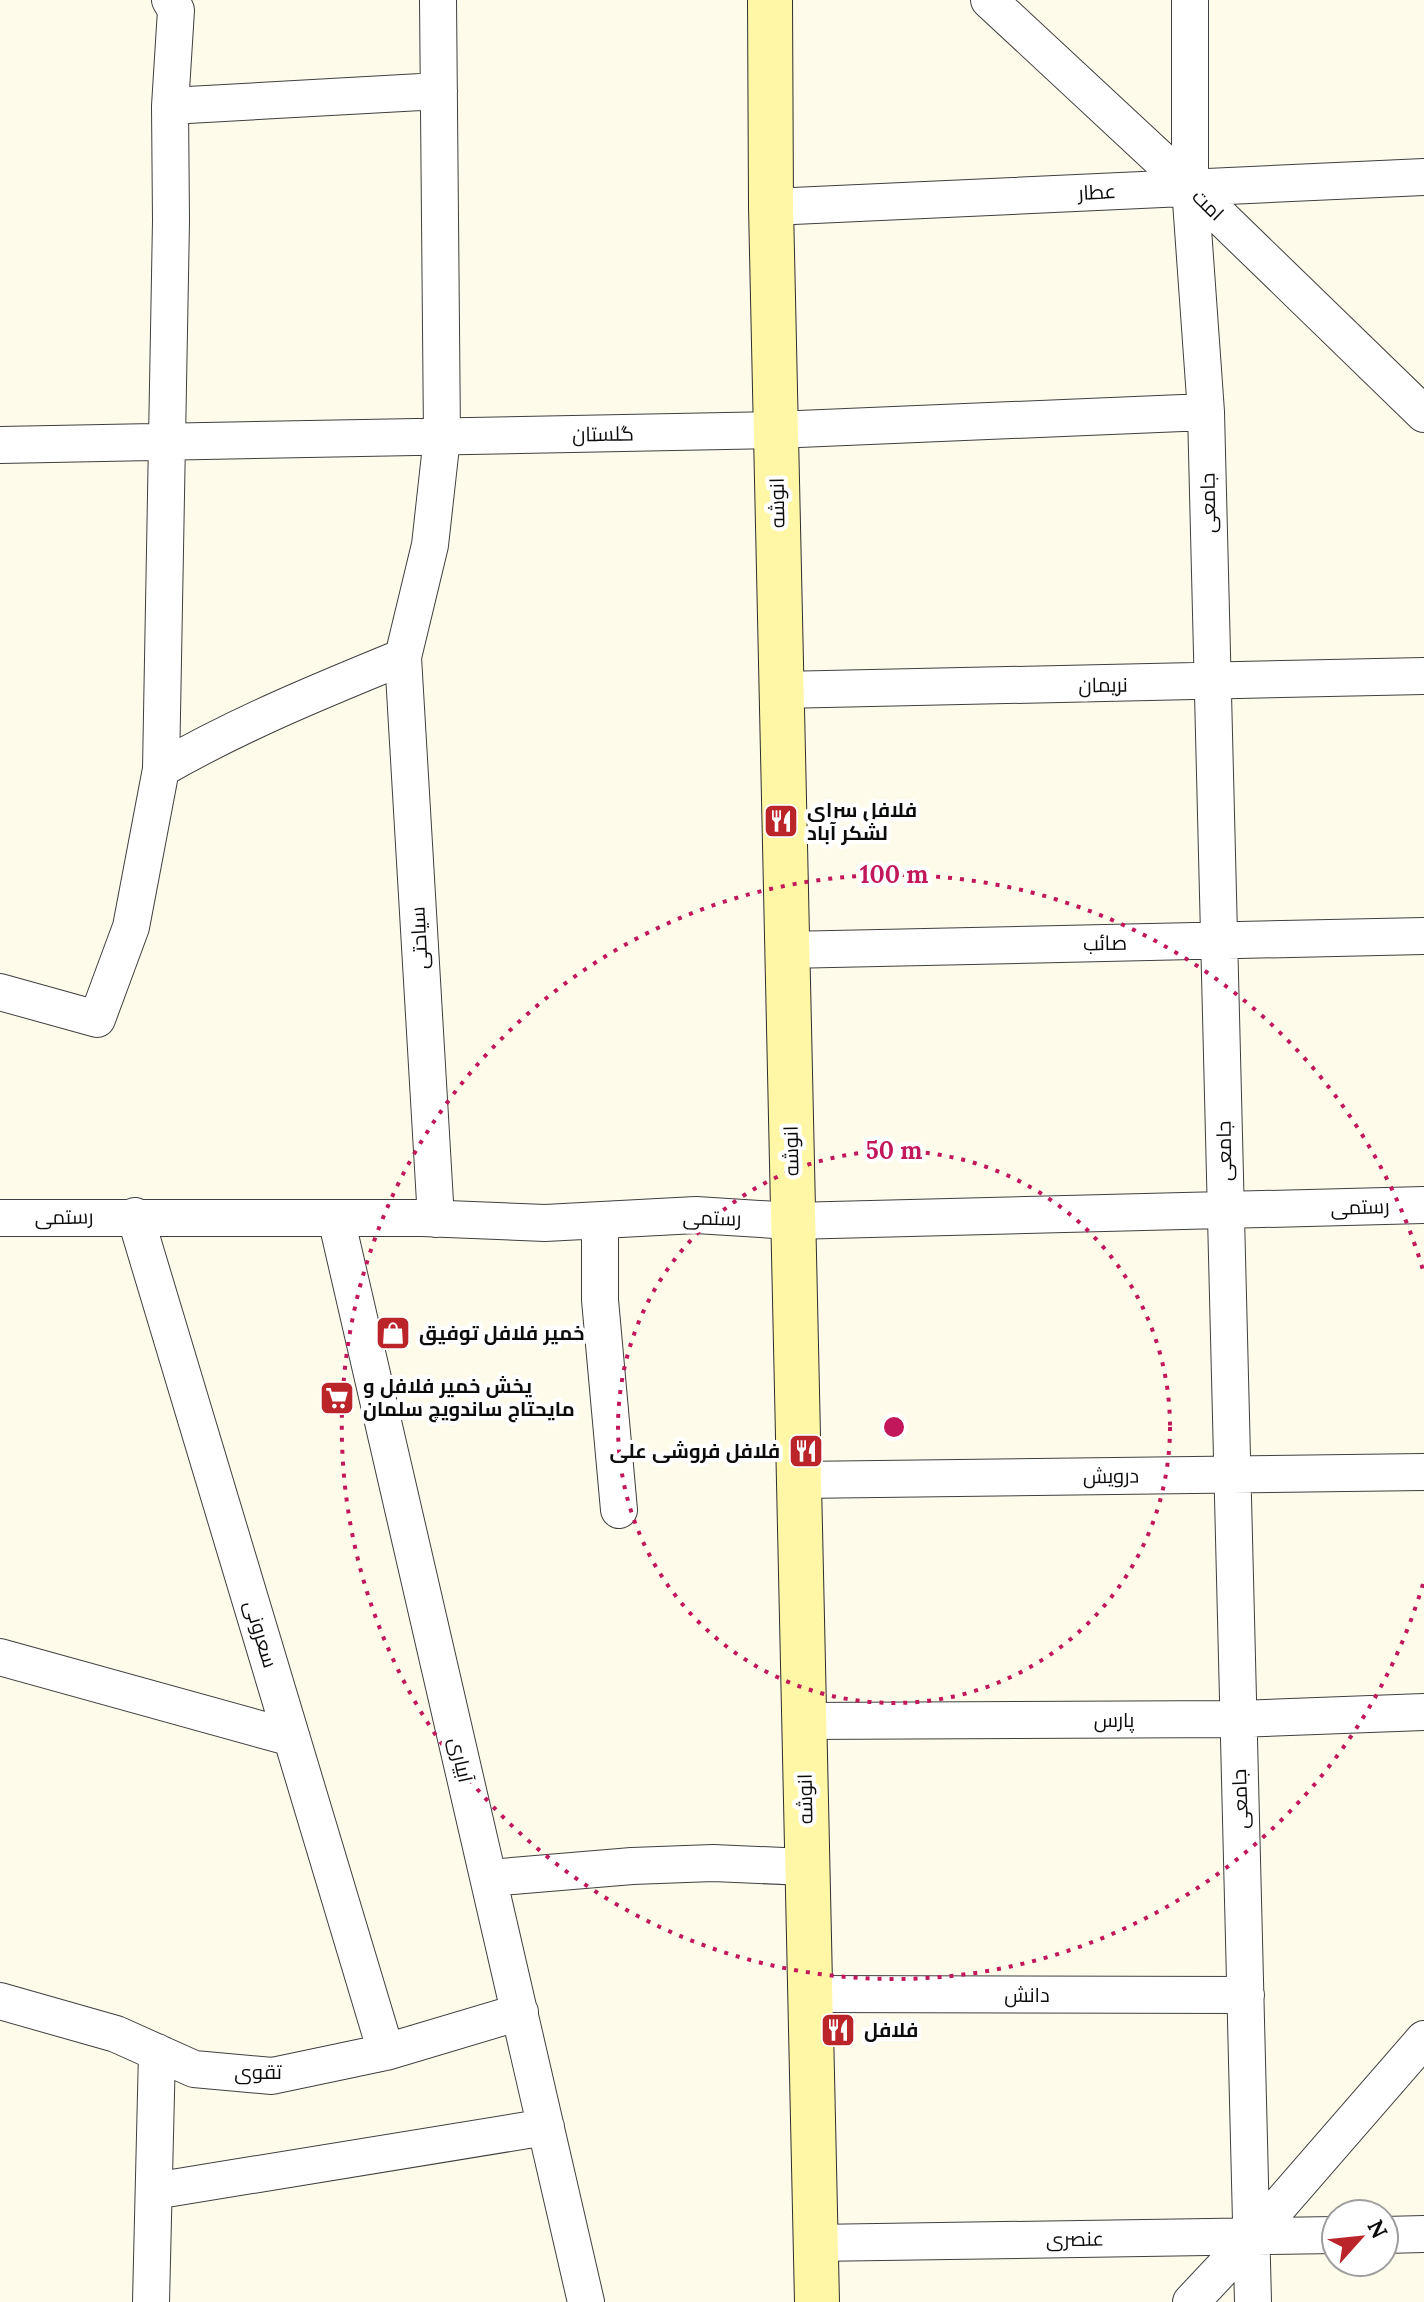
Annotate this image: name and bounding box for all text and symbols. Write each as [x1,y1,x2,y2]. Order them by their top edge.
street label: عطار [1076,178,1117,205]
street label: امت [1187,184,1229,226]
street label: گلستان [572,420,634,448]
street label: جامعی [1194,473,1222,533]
street label: انوشه [764,478,789,528]
street label: نریمان [1078,672,1128,698]
place label: فلافل سرای لشکر آباد [807,797,917,845]
restaurant icon: فلافل سرای لشکر آباد [762,802,800,840]
text: 100 m [860,859,928,890]
street label: سیاحتی [404,906,434,970]
street label: صائب [1083,930,1127,955]
street label: جامعی [1210,1121,1238,1181]
street label: انوشه [778,1126,803,1176]
text: 50 m [866,1135,922,1166]
street label: رستمی [1330,1193,1390,1221]
street label: رستمی [34,1203,94,1231]
street label: رستمی [682,1204,742,1232]
shop icon: خمیر فلافل توفیق [374,1314,412,1352]
place label: خمیر فلافل توفیق [419,1320,585,1346]
place label: پخش خمیر فلافل و مایحتاج ساندویچ سلمان [363,1373,575,1423]
supermarket icon: پخش خمیر فلافل و مایحتاج ساندویچ سلمان [318,1379,356,1417]
centre of rings [880,1413,908,1441]
restaurant icon: فلافل فروشی علی [787,1432,825,1470]
place label: فلافل فروشی علی [610,1438,780,1463]
street label: درویش [1083,1463,1139,1489]
street label: سعرونی [238,1597,284,1671]
street label: پارس [1094,1707,1135,1733]
street label: آبیاری [443,1735,479,1786]
street label: جامعی [1226,1768,1254,1830]
street label: انوشه [792,1774,817,1824]
street label: دانش [1004,1982,1050,2008]
restaurant icon: فلافل [819,2011,857,2049]
place label: فلافل [864,2017,918,2042]
street label: تقوی [234,2059,282,2085]
north arrow [1320,2198,1400,2278]
text: N [1361,2215,1394,2243]
street label: عنصری [1046,2225,1104,2253]

